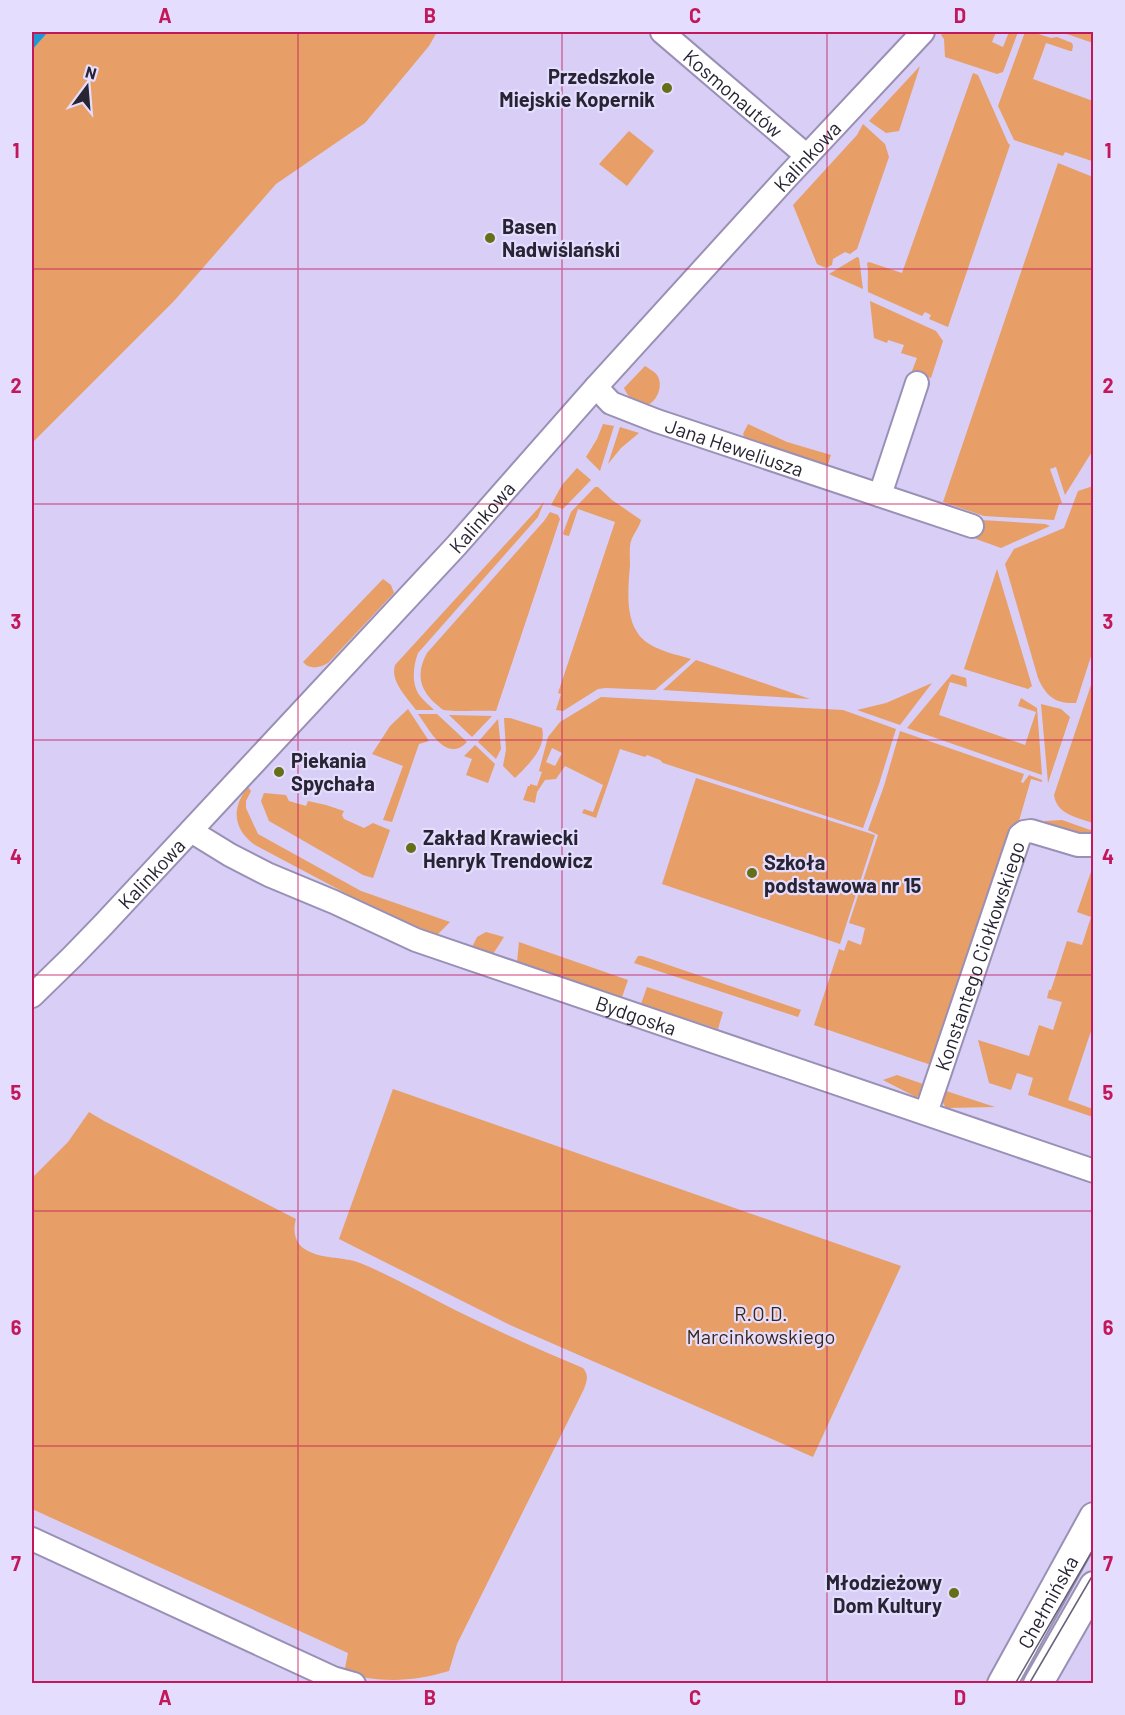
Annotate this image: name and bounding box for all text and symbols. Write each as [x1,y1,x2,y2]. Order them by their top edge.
text: A [158,3,172,27]
text: B [424,3,436,27]
text: C [689,3,701,27]
text: D [954,3,966,27]
street label: Kosmonautów [679,44,788,142]
north arrow [57,57,117,117]
text: N [84,62,99,83]
place label: Przedszkole Miejskie Kopernik [499,64,655,111]
marker: Przedszkole Miejskie Kopernik [660,81,674,95]
street label: Kalinkowa [768,116,846,196]
text: 1 [12,138,20,162]
text: 1 [1104,138,1112,162]
place label: Basen Nadwiślański [502,214,620,261]
marker: Basen Nadwiślański [483,231,497,245]
text: 2 [10,373,22,397]
text: 2 [1102,373,1114,397]
street label: Jana Heweliusza [662,413,807,481]
street label: Kalinkowa [444,476,519,558]
text: 3 [11,609,21,633]
text: 3 [1103,609,1113,633]
place label: Piekania Spychała [291,748,375,795]
marker: Piekania Spychała [272,765,286,779]
place label: Zakład Krawiecki Henryk Trendowicz [423,825,593,872]
street label: Kalinkowa [112,833,190,914]
street label: Konstantego Ciołkowskiego [929,838,1029,1074]
marker: Zakład Krawiecki Henryk Trendowicz [404,841,418,855]
text: 4 [10,844,22,868]
text: 4 [1102,844,1114,868]
place label: Szkoła podstawowa nr 15 [764,850,922,897]
marker: Szkoła podstawowa nr 15 [745,866,759,880]
street label: Bydgoska [593,990,680,1040]
text: 5 [11,1080,22,1104]
text: 5 [1103,1080,1114,1104]
park label: R.O.D. Marcinkowskiego [687,1301,835,1348]
text: 6 [11,1315,22,1339]
text: 6 [1103,1315,1114,1339]
text: 7 [11,1551,21,1575]
street label: Chełmińska [1012,1551,1083,1652]
text: 7 [1103,1551,1113,1575]
place label: Młodzieżowy Dom Kultury [826,1570,942,1617]
marker: Młodzieżowy Dom Kultury [947,1586,961,1600]
text: A [158,1685,172,1709]
text: B [424,1685,436,1709]
text: C [689,1685,701,1709]
text: D [954,1685,966,1709]

